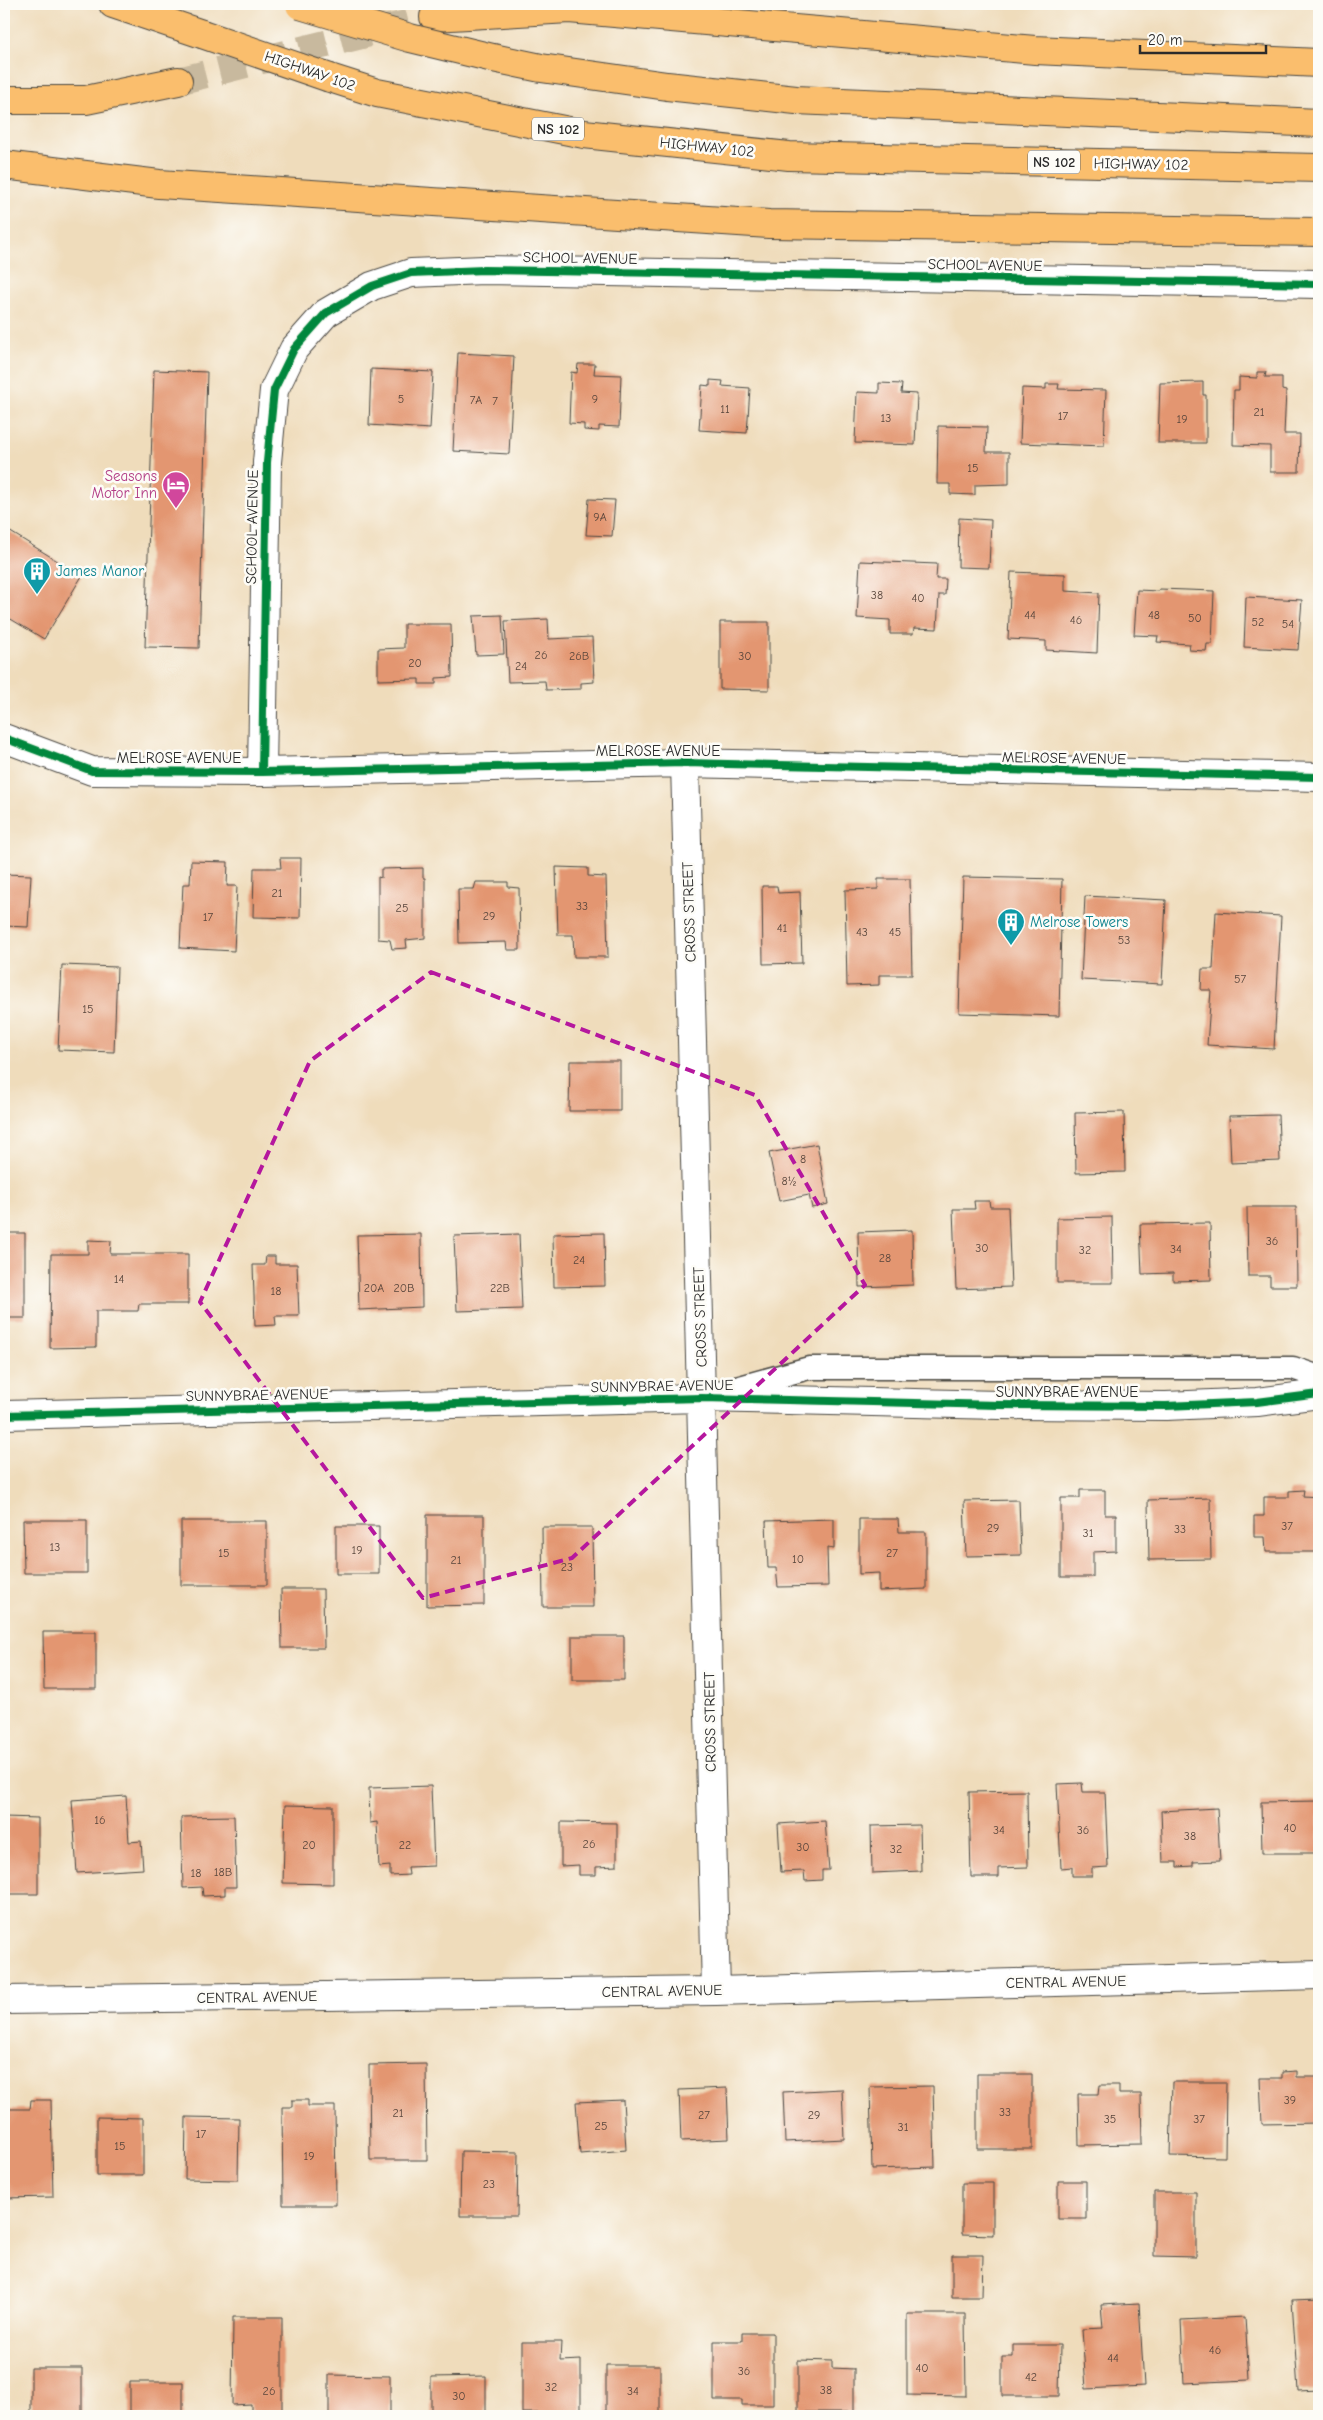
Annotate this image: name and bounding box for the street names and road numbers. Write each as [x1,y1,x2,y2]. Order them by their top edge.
street label: HIGHWAY 102 [262,47,358,95]
road number: NS 102 [532,118,584,140]
street label: HIGHWAY 102 [659,133,755,161]
road number: NS 102 [1028,150,1080,173]
street label: HIGHWAY 102 [1093,154,1189,174]
street label: SCHOOL AVENUE [523,248,637,268]
street label: SCHOOL AVENUE [928,255,1042,275]
street label: SCHOOL AVENUE [242,470,262,584]
street label: MELROSE AVENUE [596,742,720,760]
street label: MELROSE AVENUE [1002,748,1126,768]
street label: MELROSE AVENUE [117,749,241,767]
street label: CROSS STREET [678,861,700,962]
street label: CROSS STREET [689,1266,711,1367]
street label: SUNNYBRAE AVENUE [590,1376,734,1396]
street label: SUNNYBRAE AVENUE [996,1383,1138,1401]
street label: SUNNYBRAE AVENUE [185,1385,329,1405]
street label: CROSS STREET [700,1672,720,1772]
street label: CENTRAL AVENUE [1006,1972,1126,1992]
street label: CENTRAL AVENUE [602,1981,722,2001]
street label: CENTRAL AVENUE [197,1987,317,2007]

